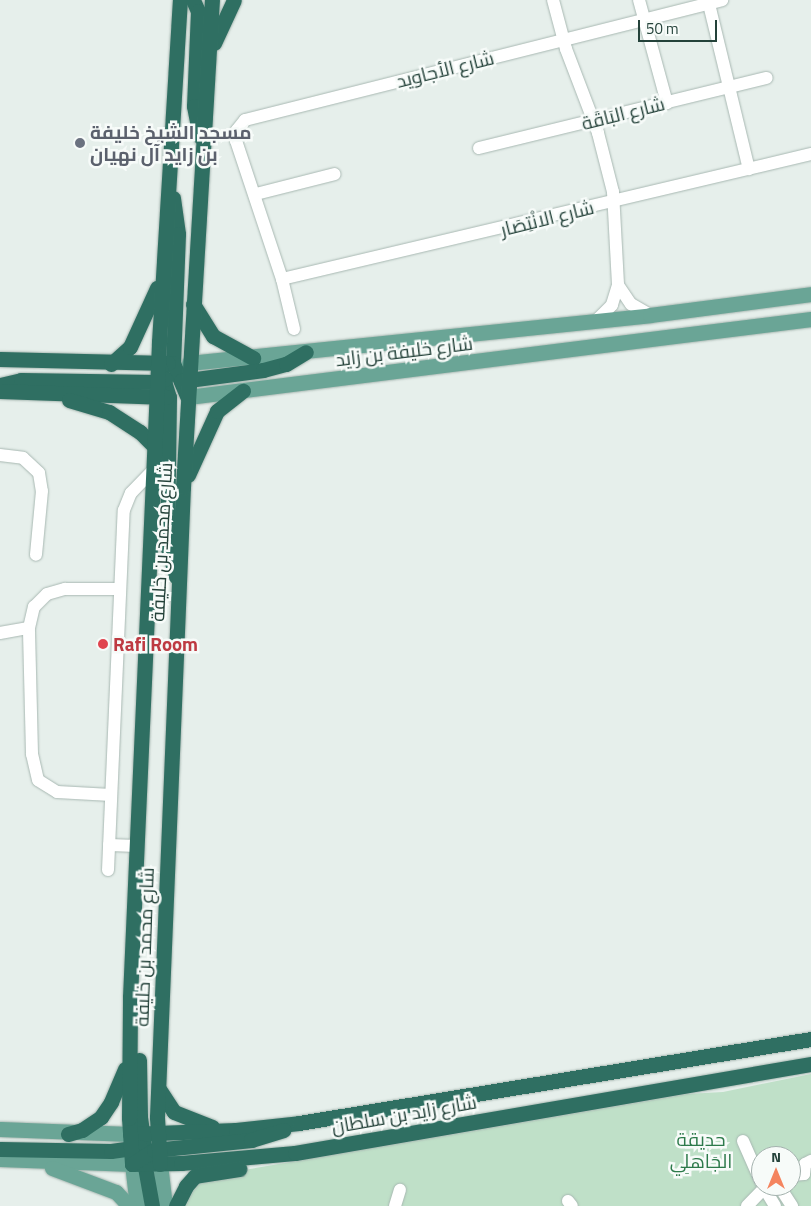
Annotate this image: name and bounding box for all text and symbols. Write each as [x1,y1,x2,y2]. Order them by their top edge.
scale bar [641,10,720,42]
text: 50 m [646,17,679,40]
street label: شارع الأجاويد [394,46,496,92]
street label: شارع البَاقَة [579,92,667,134]
place label: مسجد الشيخ خليفة بن زايد آل نهيان [90,121,251,165]
marker: مسجد الشيخ خليفة بن زايد آل نهيان [74,137,86,149]
street label: شارع الانْتِصَار [498,195,596,241]
street label: شارع خليفة بن زايد [334,331,474,371]
street label: شارع محمد بن خليفة [145,462,177,622]
place label: Rafi Room [113,633,198,655]
marker: Rafi Room [97,638,109,650]
street label: شارع محمد بن خليفة [130,867,158,1027]
street label: شارع زايد بن سلطان [330,1090,478,1138]
park label: حديقة الجَاهلِي [670,1128,732,1172]
north arrow [751,1146,801,1196]
text: N [771,1146,781,1167]

